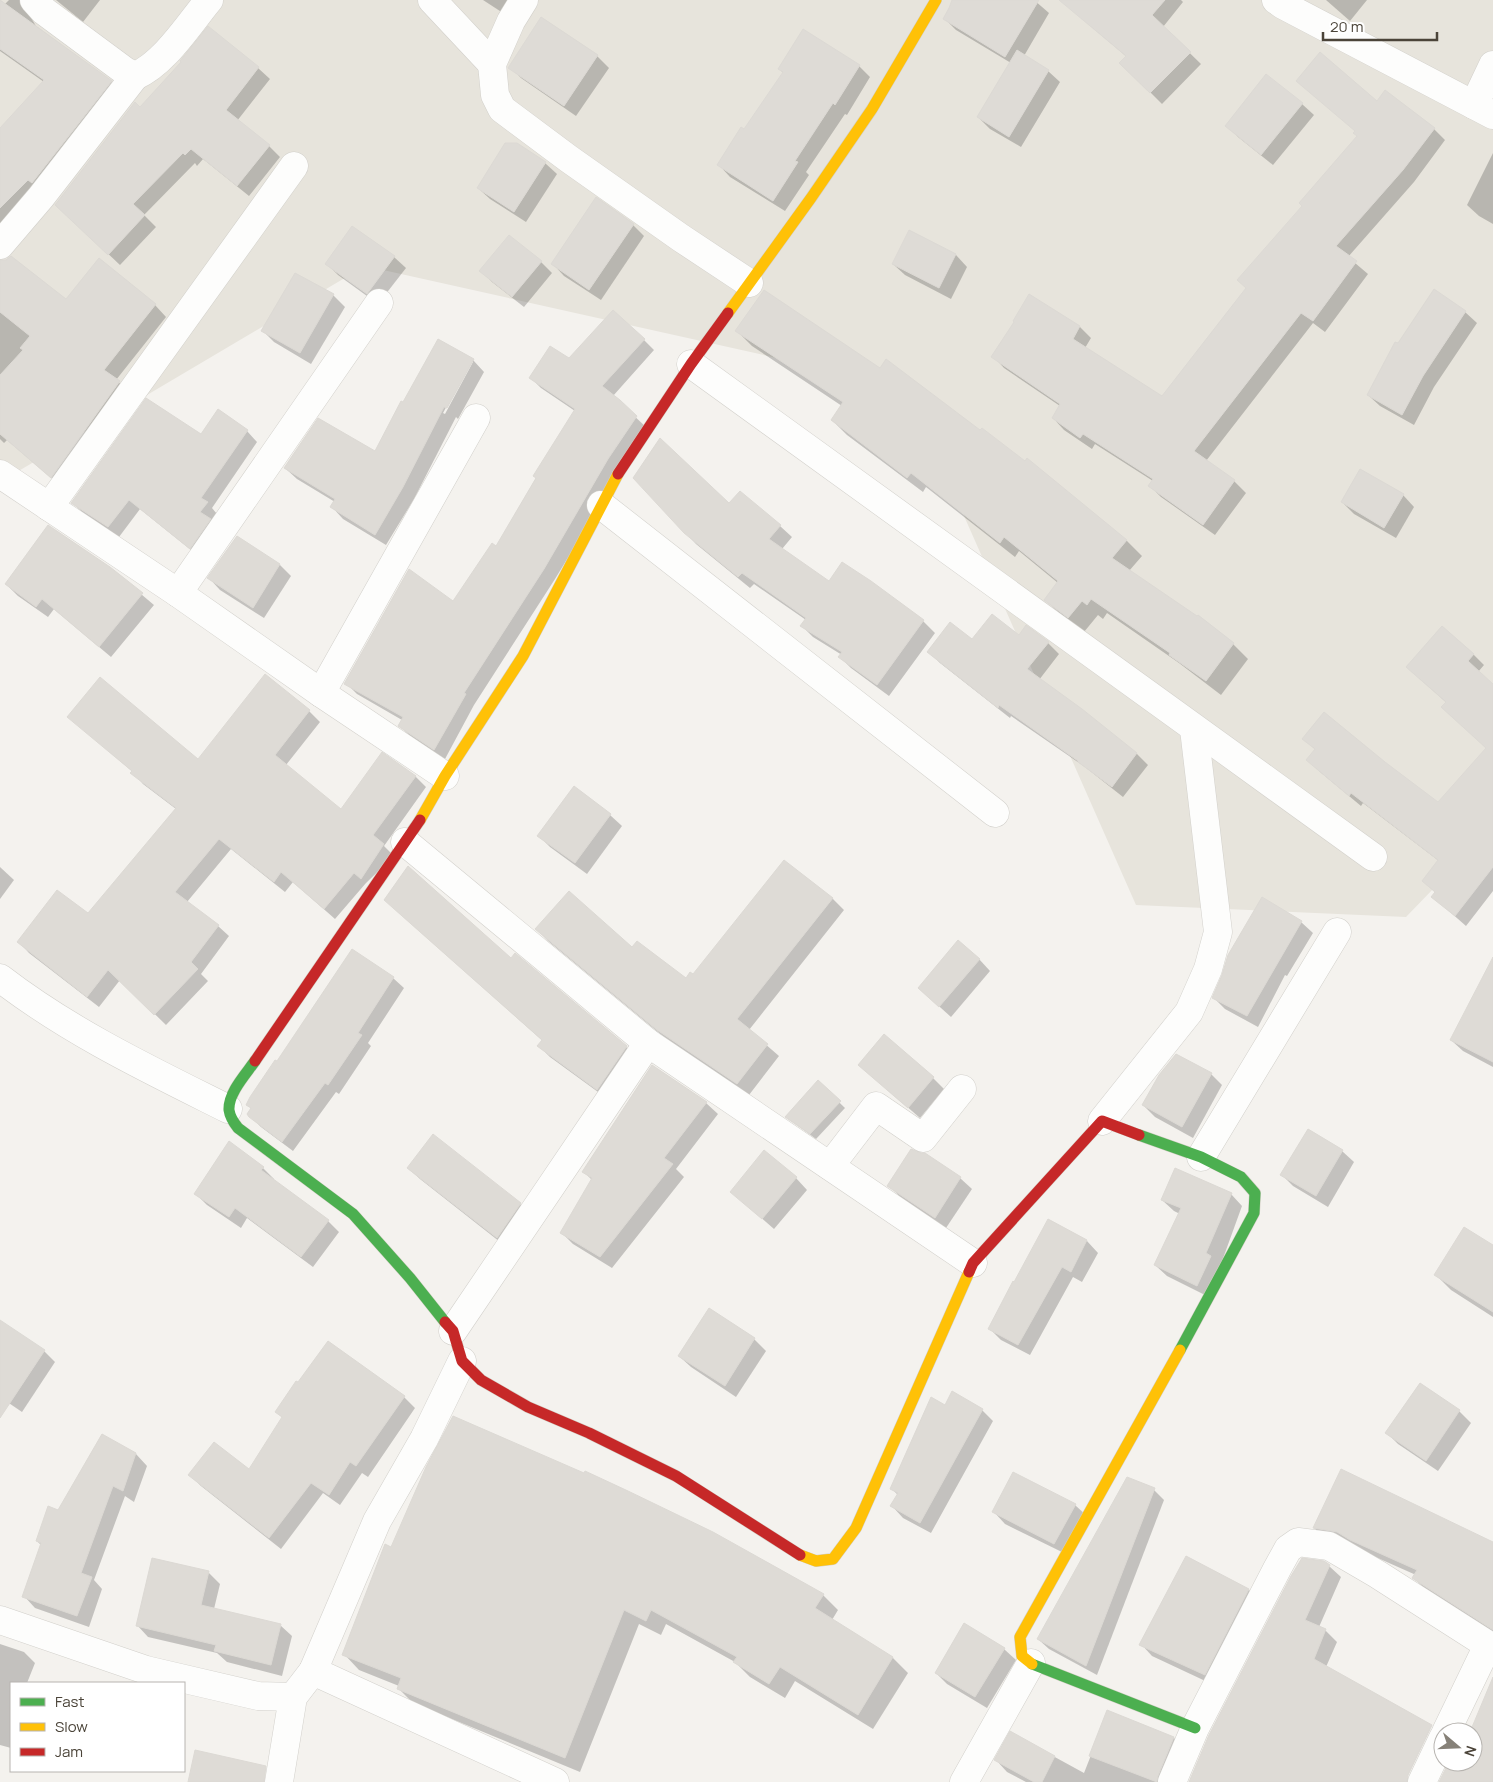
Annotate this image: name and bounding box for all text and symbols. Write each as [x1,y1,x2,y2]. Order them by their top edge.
scale bar [1323,10,1437,42]
text: 20 m [1330,16,1363,37]
legend [10,1682,185,1772]
text: Fast [55,1691,84,1712]
text: Slow [55,1716,88,1737]
north arrow [1433,1722,1483,1772]
text: Jam [55,1741,83,1762]
text: N [1460,1744,1481,1759]

